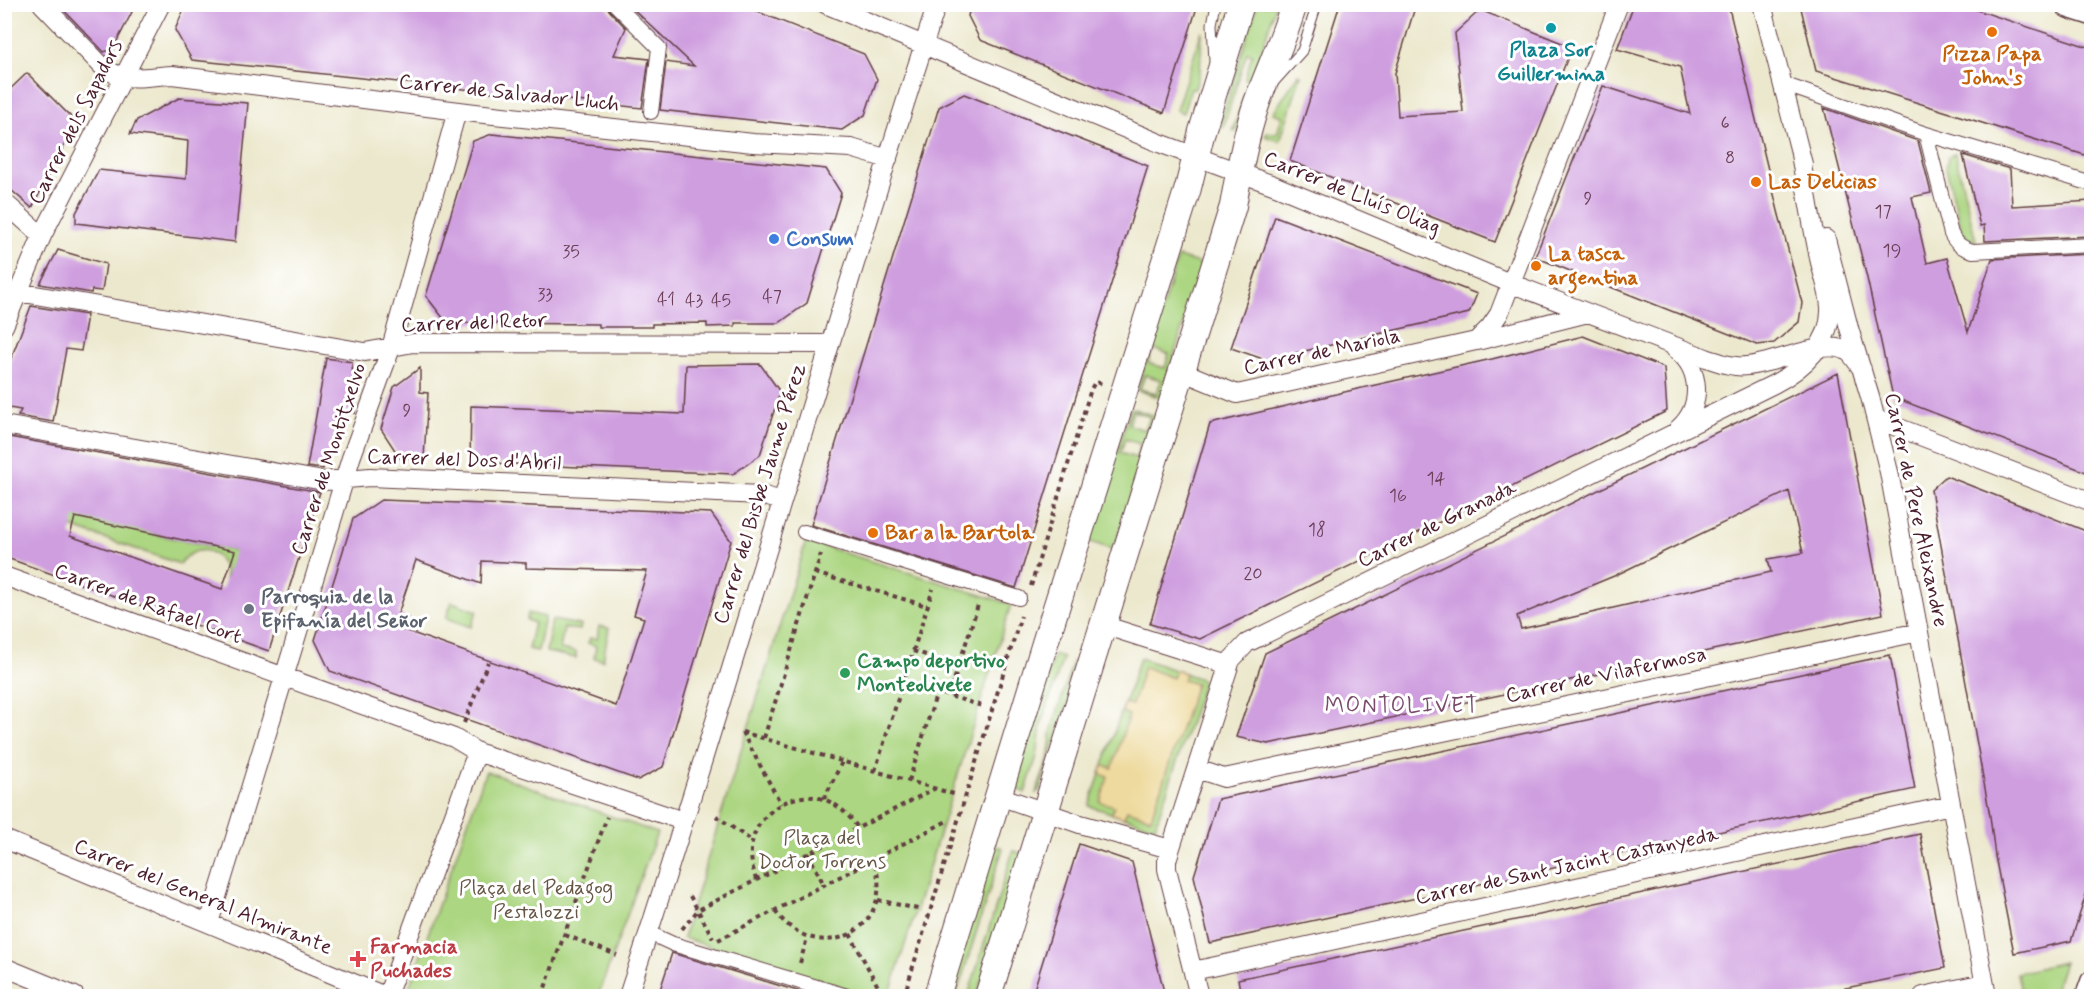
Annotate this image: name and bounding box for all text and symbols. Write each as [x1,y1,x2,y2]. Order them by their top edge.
marker: Plaza Sor Guillermina [1544,21,1558,35]
marker: Pizza Papa John's [1985,25,1999,39]
street label: Carrer dels Sapadors [22,35,130,209]
place label: Plaza Sor Guillermina [1497,36,1605,88]
place label: Pizza Papa John's [1942,40,2042,92]
street label: Carrer de Salvador Lluch [397,68,621,118]
house number: 6 [1720,111,1730,135]
street label: Carrer de Lluís Oliag [1259,145,1445,241]
house number: 8 [1725,146,1735,170]
place label: Las Delicias [1768,168,1877,196]
marker: Las Delicias [1749,175,1763,189]
house number: 9 [1584,187,1593,211]
house number: 17 [1874,200,1892,224]
place label: Consum [786,225,854,253]
marker: Consum [767,232,781,246]
house number: 19 [1883,239,1901,263]
house number: 35 [562,240,580,264]
place label: La tasca argentina [1548,240,1639,294]
marker: La tasca argentina [1529,259,1543,273]
house number: 33 [537,283,553,307]
house number: 47 [762,285,782,309]
house number: 41 [657,288,675,312]
house number: 43 [685,289,703,313]
house number: 45 [711,289,731,313]
street label: Carrer del Retor [401,306,548,340]
street label: Carrer de Mariola [1241,322,1403,382]
street label: Carrer de Montitxelvo [285,359,373,559]
street label: Carrer del Bisbe Jaume Pérez [707,360,813,628]
street label: Carrer de Pere Aleixandre [1877,390,1955,630]
house number: 9 [403,399,412,423]
street label: Carrer del Dos d'Abril [366,443,562,477]
house number: 14 [1427,467,1446,491]
street label: Carrer de Granada [1353,473,1521,575]
house number: 16 [1389,484,1407,508]
house number: 18 [1308,518,1326,542]
place label: Bar a la Bartola [885,519,1035,547]
marker: Bar a la Bartola [866,526,880,540]
street label: Carrer de Rafael Cort [50,557,246,651]
house number: 20 [1243,562,1263,586]
place label: Parroquia de la Epifanía del Señor [261,583,427,635]
marker: Parroquia de la Epifanía del Señor [242,602,256,616]
street label: Carrer de Vilafermosa [1503,640,1709,710]
place label: Campo deportivo Monteolivete [857,647,1005,699]
marker: Campo deportivo Monteolivete [838,666,852,680]
district label: MONTOLIVET [1325,692,1479,720]
street label: Carrer de Sant Jacint Castanyeda [1413,820,1722,912]
park label: Plaça del Doctor Torrens [758,824,886,876]
street label: Carrer del General Almirante [70,832,336,962]
park label: Plaça del Pedagog Pestalozzi [459,874,613,926]
place label: Farmacia Puchades [370,933,458,985]
marker: Farmacia Puchades [351,952,365,966]

